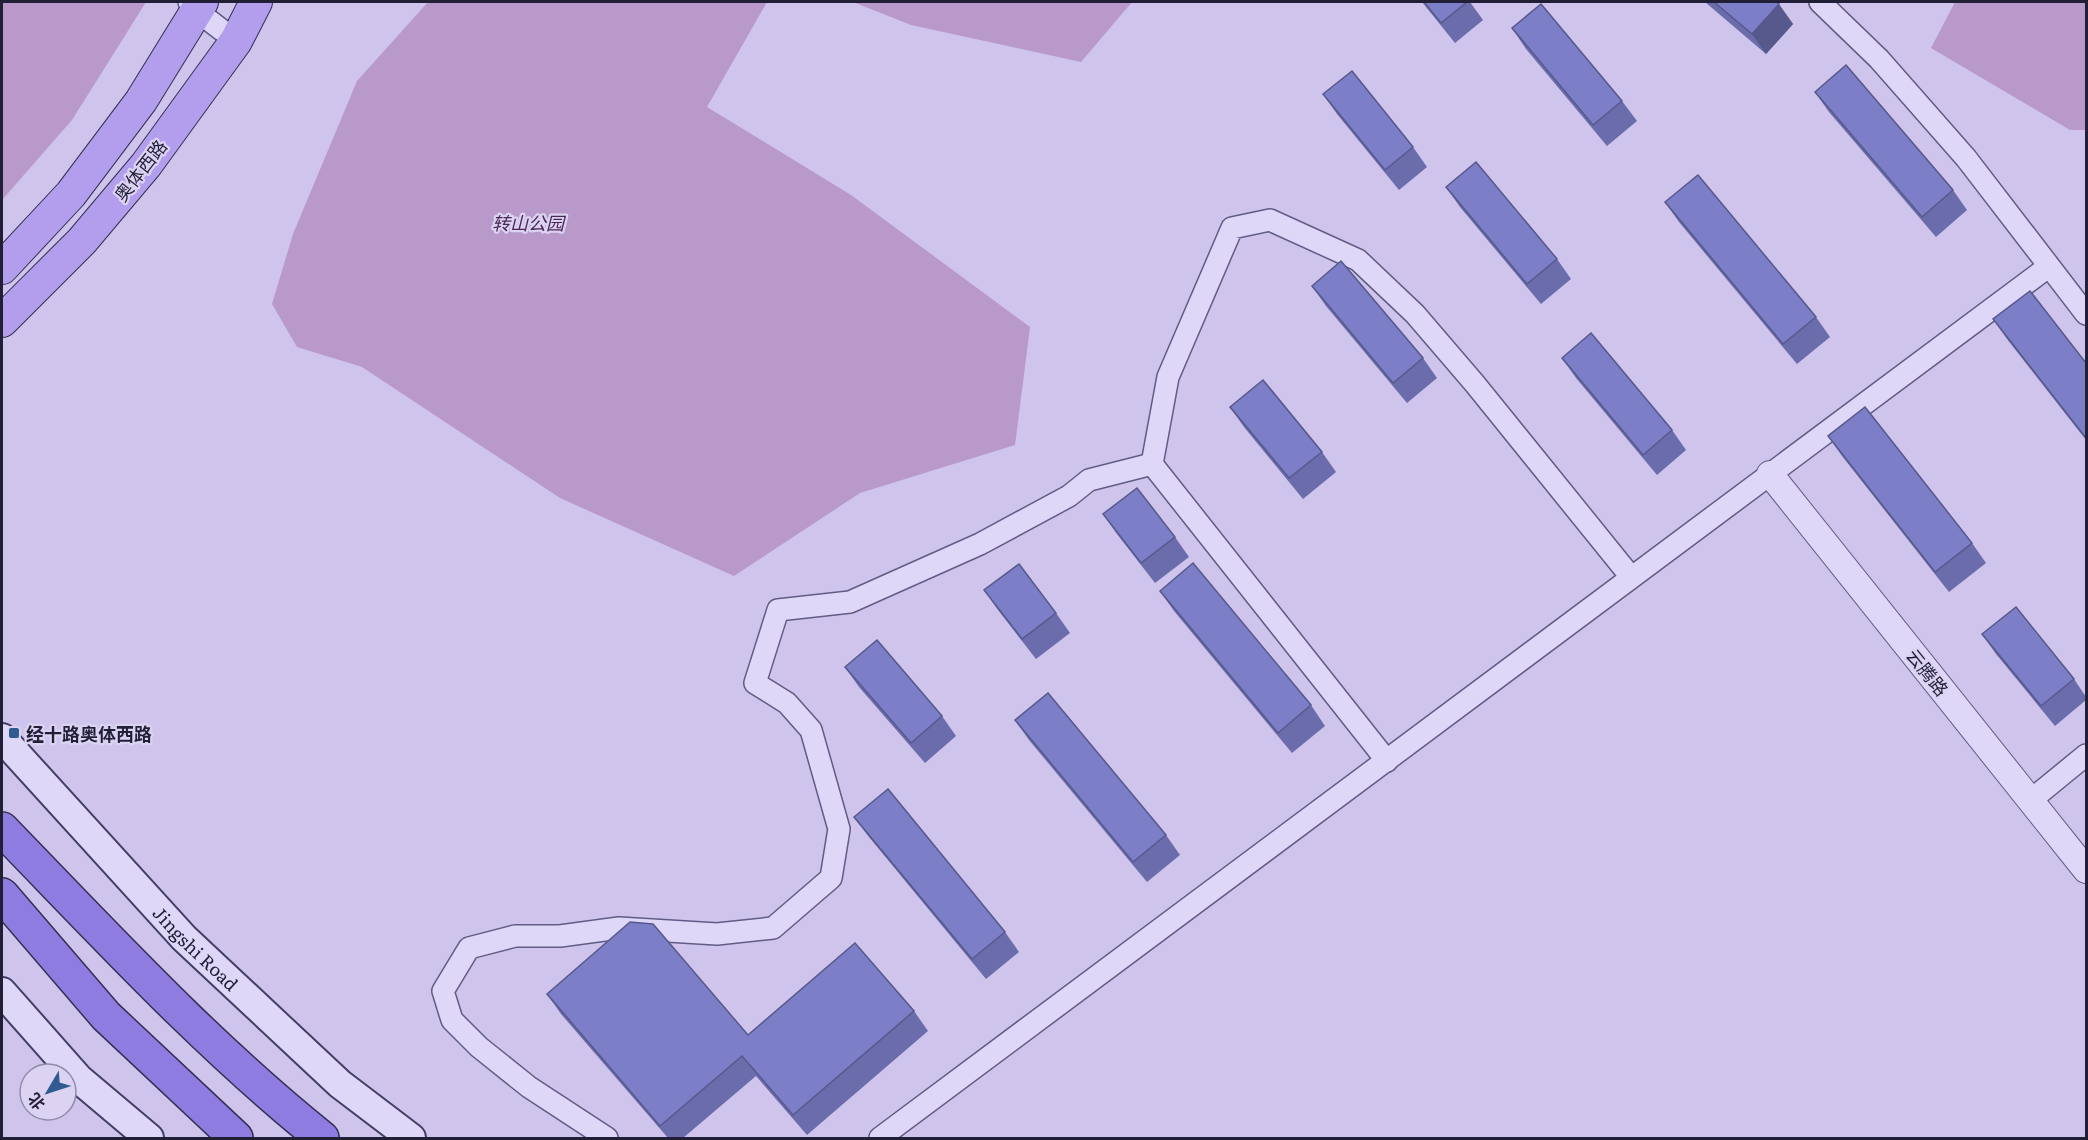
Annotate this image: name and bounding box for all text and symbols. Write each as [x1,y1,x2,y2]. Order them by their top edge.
street label: 奥体西路 [107,133,173,207]
park label: 转山公园 [492,209,567,236]
street label: 云腾路 [1901,643,1955,701]
place label: 经十路奥体西路 [26,720,152,747]
marker: 经十路奥体西路 [7,726,21,740]
street label: Jingshi Road [147,899,245,996]
north arrow [18,1062,78,1122]
text: 北 [21,1088,50,1116]

